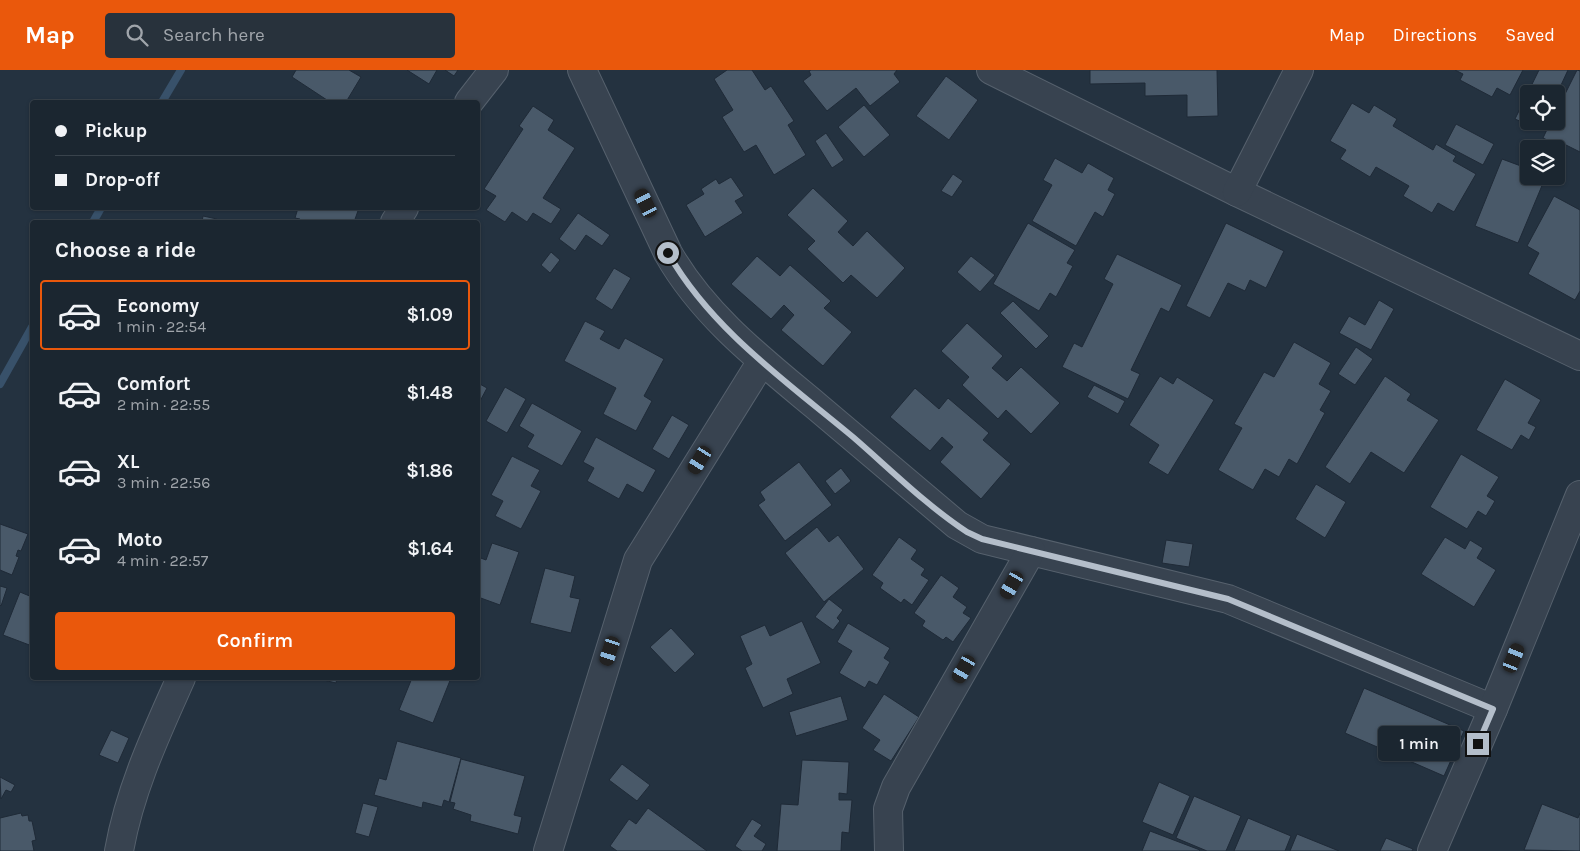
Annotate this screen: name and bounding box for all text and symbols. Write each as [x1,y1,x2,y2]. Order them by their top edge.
search box [105,13,455,58]
text: Map [25,21,75,49]
icon: search [123,21,151,49]
text: Search here [163,24,265,46]
text: Map [1329,24,1365,46]
text: Directions [1393,24,1477,46]
text: Saved [1505,24,1555,46]
map controls [1520,85,1565,185]
button: locate [1520,85,1565,130]
text: Pickup [85,120,147,142]
button: layers [1520,140,1565,185]
text: Drop-off [85,169,160,191]
car [632,186,659,220]
text: Choose a ride [55,237,196,263]
route start [657,242,679,264]
icon: car [57,293,102,338]
text: Economy [117,295,199,317]
text: $1.09 [406,304,453,326]
text: 1 min · 22:54 [117,317,206,336]
icon: car [57,371,102,416]
text: Comfort [117,373,191,395]
text: $1.48 [406,382,453,404]
text: 2 min · 22:55 [117,395,210,414]
car [685,443,714,477]
icon: car [57,449,102,494]
text: XL [117,451,139,473]
text: $1.86 [406,460,453,482]
text: 3 min · 22:56 [117,473,211,492]
icon: car [57,527,102,572]
text: Moto [117,529,163,551]
text: $1.64 [407,538,453,560]
text: 4 min · 22:57 [117,551,208,570]
car [998,568,1025,602]
button: Confirm [55,612,455,670]
car [598,634,621,668]
car [1501,641,1526,675]
car [950,652,977,686]
callout: 1 min [1378,726,1460,762]
route end [1467,733,1489,755]
text: 1 min [1399,734,1439,753]

